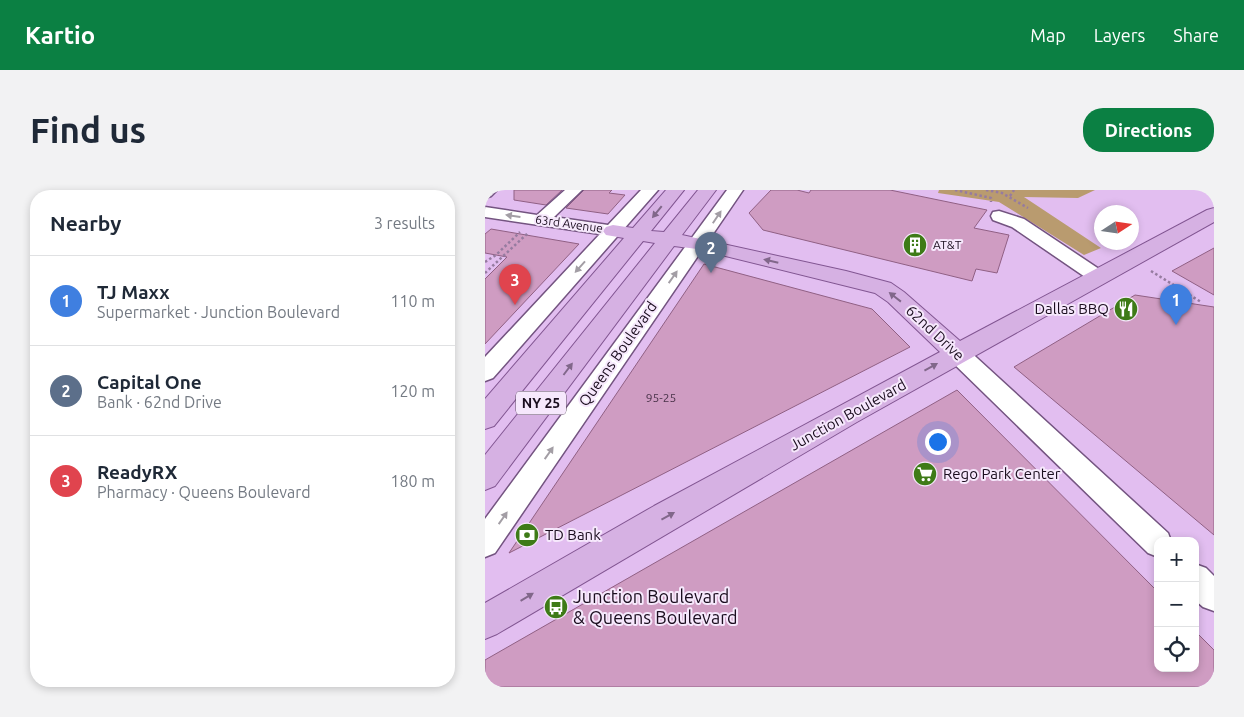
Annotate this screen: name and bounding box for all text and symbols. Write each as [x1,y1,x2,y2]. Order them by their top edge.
text: Kartio [25,22,95,49]
text: Map [1030,25,1066,45]
text: Layers [1094,25,1145,45]
text: Share [1173,25,1219,45]
button: Directions [1083,108,1214,152]
text: Find us [30,110,146,150]
one-way arrow [652,205,663,218]
north arrow [1094,205,1139,250]
one-way arrow [712,210,721,224]
text: Nearby [50,211,121,235]
one-way arrow [505,212,521,220]
street label: 63rd Avenue [534,212,604,235]
text: 3 results [374,214,435,232]
pin: 2 [695,232,727,273]
building icon: AT&T [902,232,928,258]
place label: AT&T [933,238,962,251]
one-way arrow [764,257,779,265]
one-way arrow [574,260,586,272]
pin: 3 [499,264,531,305]
one-way arrow [668,270,678,284]
text: TJ Maxx [97,281,170,303]
pin: 1 [1160,284,1192,325]
text: 1 [61,292,71,310]
text: 110 m [390,292,435,310]
one-way arrow [888,292,902,302]
restaurant icon: Dallas BBQ [1113,296,1139,322]
street label: Queens Boulevard [575,298,660,409]
place label: Dallas BBQ [1034,300,1109,317]
street label: 62nd Drive [903,301,968,364]
text: Supermarket · Junction Boulevard [97,303,340,321]
one-way arrow [563,362,573,376]
one-way arrow [925,363,938,372]
text: Capital One [97,371,202,393]
street label: Junction Boulevard [787,376,909,454]
text: 2 [61,382,71,400]
text: 120 m [390,382,435,400]
house number: 95-25 [646,391,676,404]
road number: NY 25 [516,392,566,414]
text: Bank · 62nd Drive [97,393,222,411]
your location [925,429,951,455]
one-way arrow [544,446,554,460]
text: ReadyRX [97,461,177,483]
supermarket icon: Rego Park Center [912,461,938,487]
place label: Rego Park Center [943,465,1061,482]
text: 3 [61,472,71,490]
text: 180 m [390,472,435,490]
text: Pharmacy · Queens Boulevard [97,483,311,501]
one-way arrow [498,511,508,525]
one-way arrow [661,512,675,520]
bank icon: TD Bank [514,522,540,548]
place label: TD Bank [545,526,601,543]
map controls [1154,537,1199,672]
button: + [1154,537,1199,582]
button: − [1154,582,1199,627]
place label: Junction Boulevard & Queens Boulevard [573,586,737,628]
one-way arrow [520,592,533,601]
bus stop icon: Junction Boulevard & Queens Boulevard [543,594,569,620]
button: locate [1154,627,1199,672]

